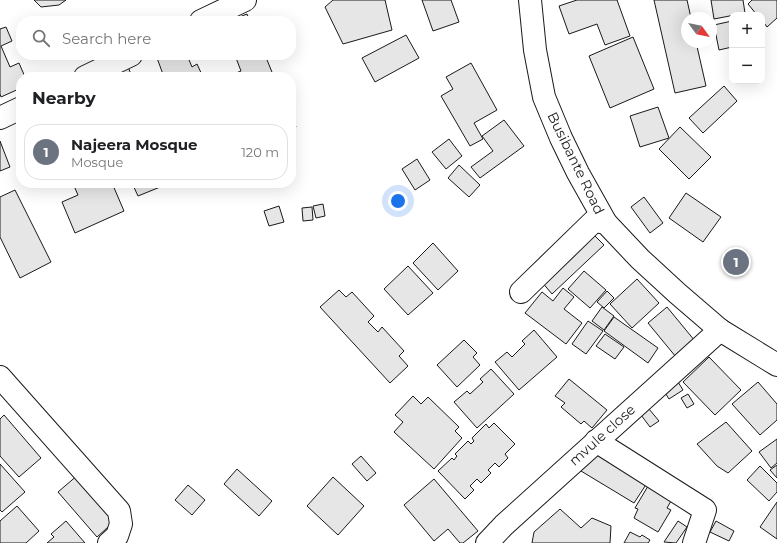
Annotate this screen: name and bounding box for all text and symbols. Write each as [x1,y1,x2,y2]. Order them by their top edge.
north arrow [681,12,717,48]
map controls [729,12,765,84]
button: + [729,12,765,48]
search box [16,16,296,60]
icon: search [30,27,52,49]
text: Search here [62,29,151,48]
button: − [729,48,765,84]
text: Nearby [32,88,96,108]
street label: Busibante Road [543,109,609,217]
text: Najeera Mosque [71,135,198,154]
text: 1 [43,144,49,160]
text: 120 m [241,144,279,160]
text: Mosque [71,154,123,170]
your location [388,191,408,211]
pin: 1 [723,247,749,277]
street label: mvule close [565,400,639,470]

